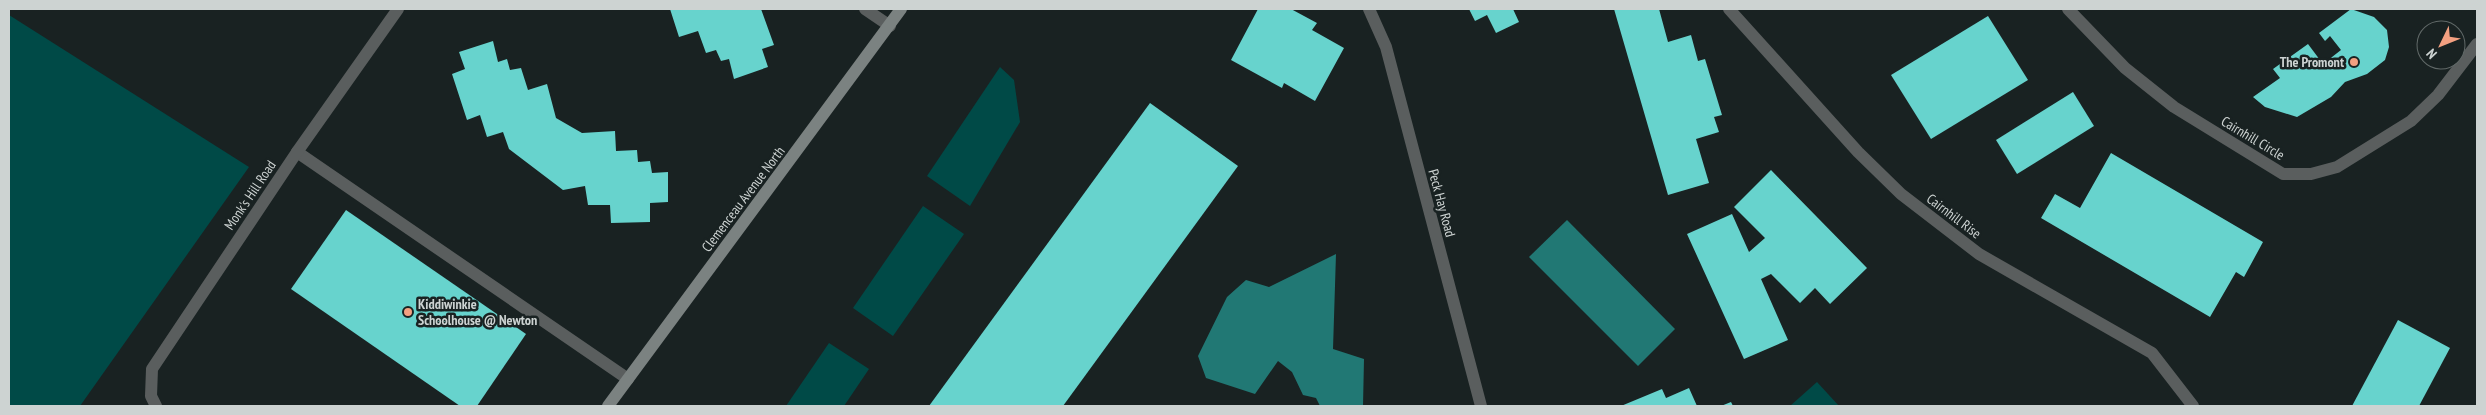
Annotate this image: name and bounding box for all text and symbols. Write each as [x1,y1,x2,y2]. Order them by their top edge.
north arrow [2416,20,2466,70]
text: N [2422,45,2441,63]
place label: The Promont [2280,53,2344,71]
marker: The Promont [2348,56,2360,68]
street label: Cairnhill Circle [2218,112,2288,164]
street label: Clemenceau Avenue North [697,143,789,255]
street label: Monk's Hill Road [220,157,280,233]
street label: Peck Hay Road [1424,167,1460,239]
street label: Cairnhill Rise [1923,190,1985,243]
place label: Kiddiwinkie Schoolhouse @ Newton [418,295,537,329]
marker: Kiddiwinkie Schoolhouse @ Newton [402,306,414,318]

